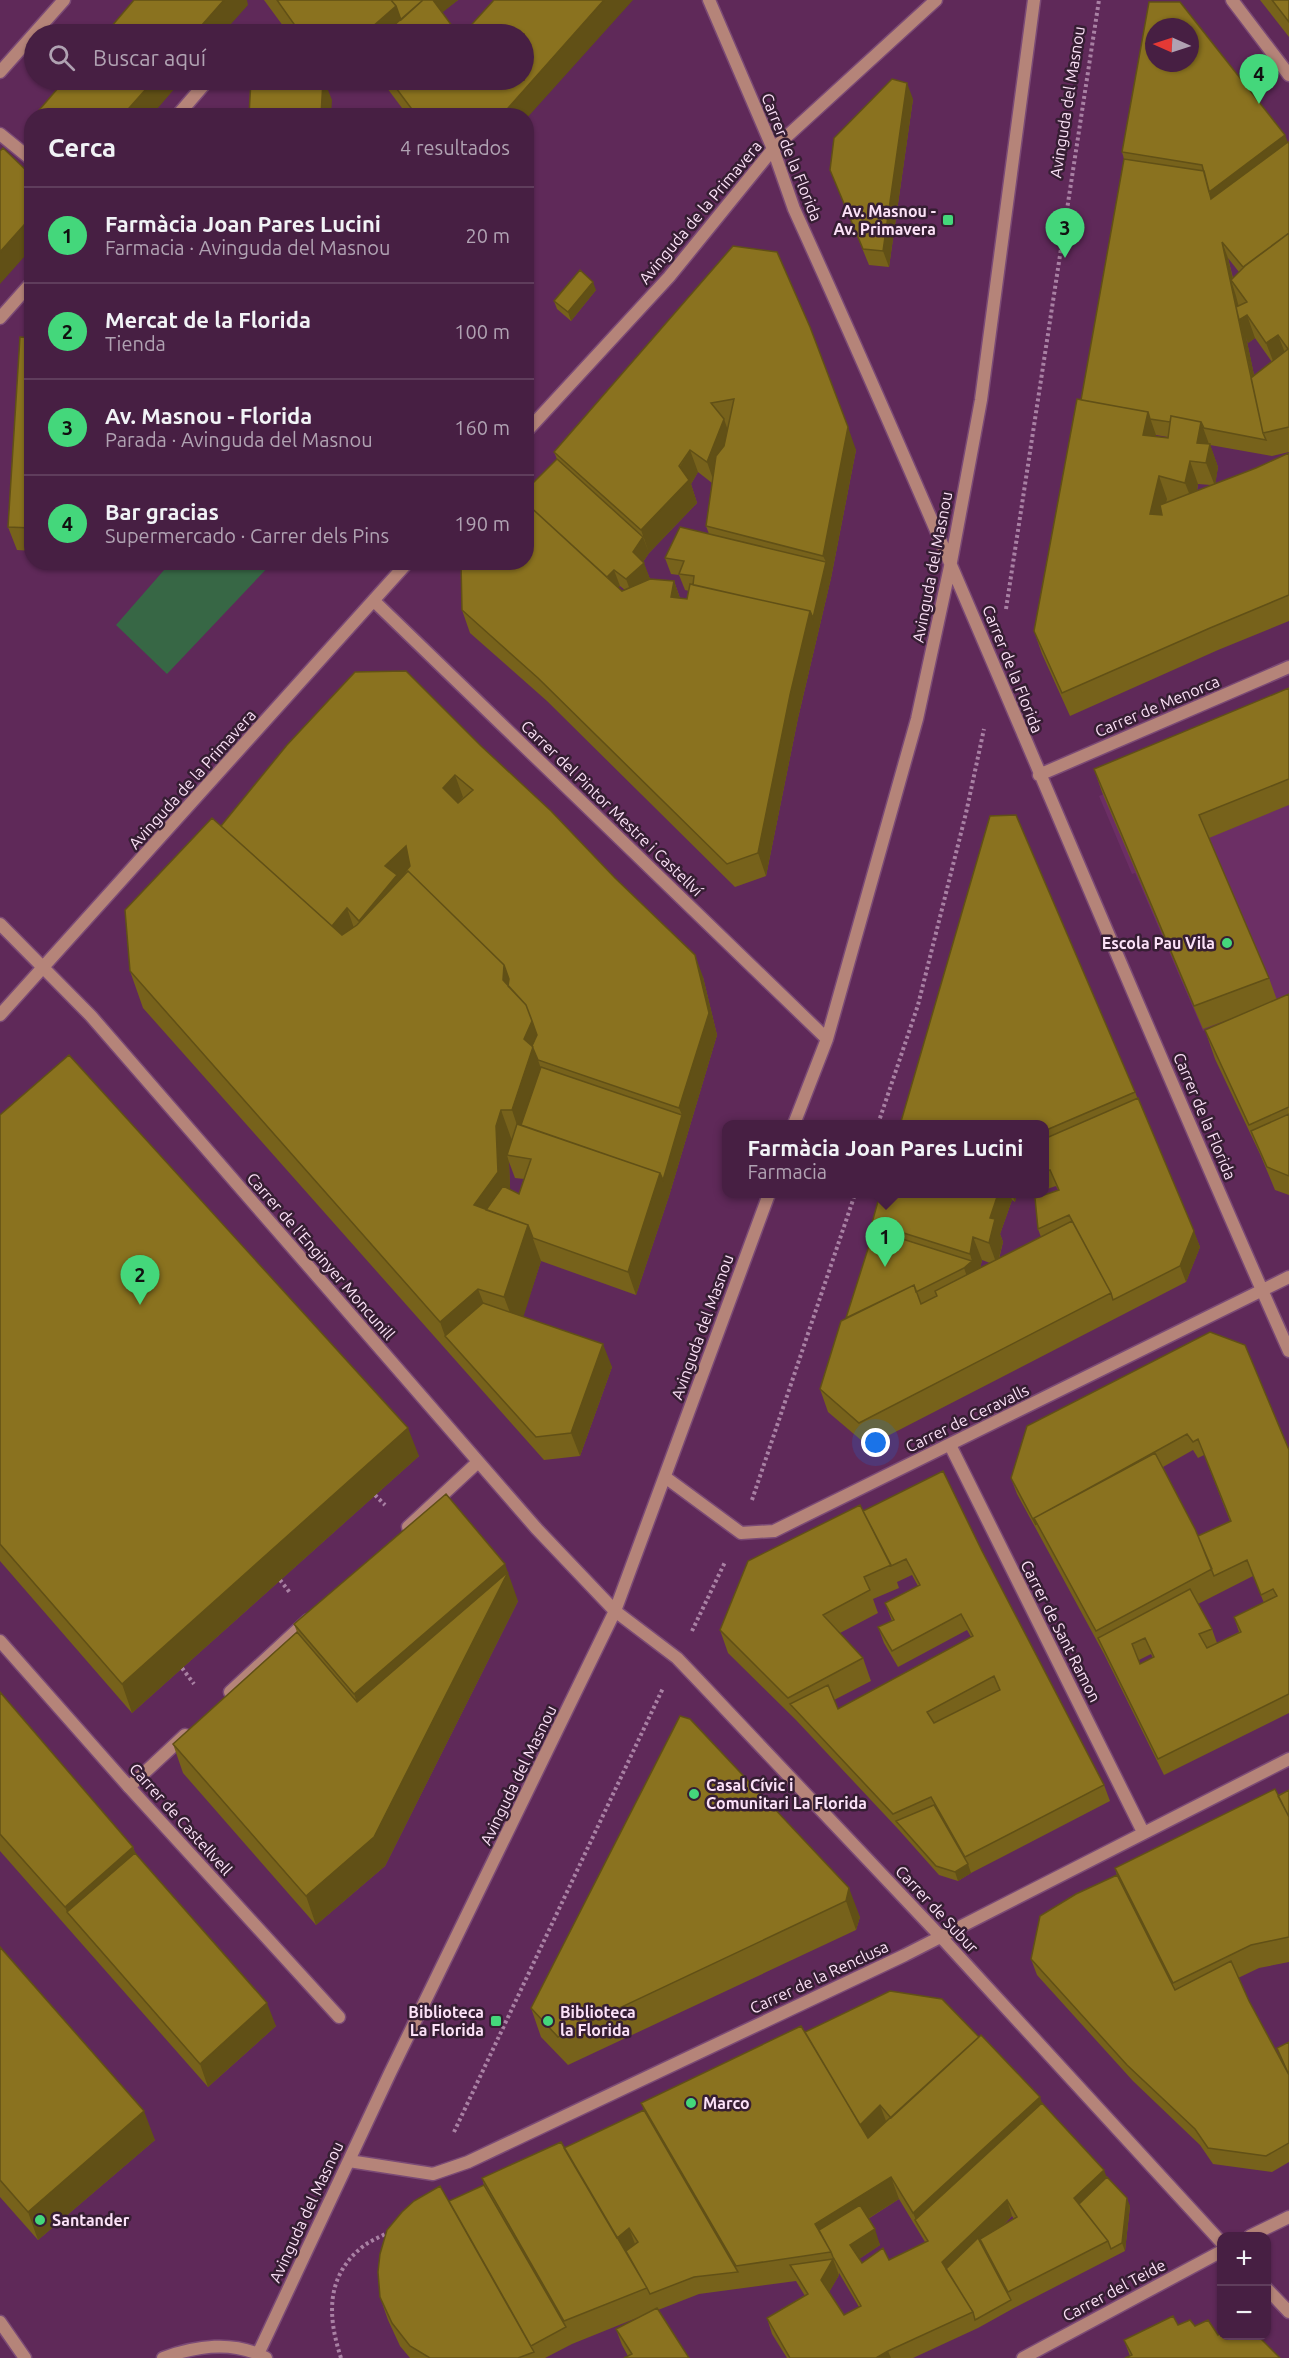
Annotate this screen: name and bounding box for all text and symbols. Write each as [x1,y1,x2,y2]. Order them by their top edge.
north arrow [1145,18,1199,72]
search box [24,24,534,90]
street label: Avinguda del Masnou [1046,25,1088,179]
icon: search [45,41,78,74]
text: Buscar aquí [93,45,206,70]
pin: 4 [1240,54,1278,104]
street label: Carrer de la Florida [758,90,826,224]
text: Cerca [48,133,116,162]
text: 4 resultados [400,136,510,159]
street label: Avinguda de la Primavera [635,137,765,287]
place label: Av. Masnou - Av. Primavera [834,202,936,238]
pin: 3 [1046,208,1084,258]
text: Farmàcia Joan Pares Lucini [105,211,381,236]
marker: Av. Masnou - Av. Primavera [941,213,955,227]
text: 1 [62,224,73,247]
text: 20 m [466,224,510,247]
text: Farmacia · Avinguda del Masnou [105,236,390,259]
text: Mercat de la Florida [105,307,311,332]
text: 2 [62,320,73,343]
text: 100 m [454,320,510,343]
text: Tienda [105,332,166,355]
text: Av. Masnou - Florida [105,403,312,428]
text: 3 [62,416,73,439]
text: 160 m [454,416,510,439]
text: Parada · Avinguda del Masnou [105,428,373,451]
street label: Avinguda del Masnou [909,490,955,644]
text: Bar gracias [105,499,219,524]
text: 4 [62,512,73,535]
text: 190 m [454,512,510,535]
text: Supermercado · Carrer dels Pins [105,524,389,547]
street label: Carrer de la Florida [979,602,1047,736]
street label: Carrer de Menorca [1092,672,1222,740]
street label: Avinguda de la Primavera [125,706,259,852]
street label: Carrer del Pintor Mestre i Castellví [518,716,707,900]
place label: Escola Pau Vila [1102,934,1215,952]
marker: Escola Pau Vila [1220,936,1234,950]
street label: Carrer de la Florida [1170,1050,1240,1182]
popup [722,1120,1049,1198]
text: Farmàcia Joan Pares Lucini [748,1135,1023,1160]
text: Farmacia [748,1160,827,1183]
street label: Carrer de l'Enginyer Moncunill [244,1169,398,1343]
pin: 1 [866,1218,904,1267]
street label: Avinguda del Masnou [667,1252,737,1402]
pin: 2 [120,1256,160,1305]
street label: Carrer de Ceravalls [902,1380,1032,1456]
your location [861,1428,890,1457]
street label: Carrer de Sant Ramon [1017,1557,1105,1705]
street label: Avinguda del Masnou [476,1702,560,1848]
street label: Carrer de Castellvell [126,1759,236,1879]
place label: Casal Cívic i Comunitari La Florida [706,1776,867,1812]
marker: Casal Cívic i Comunitari La Florida [687,1787,701,1801]
street label: Carrer de Subur [892,1862,982,1956]
street label: Carrer de la Renclusa [747,1937,891,2017]
place label: Biblioteca La Florida [408,2003,484,2039]
place label: Biblioteca la Florida [560,2003,636,2039]
marker: Biblioteca La Florida [489,2014,503,2028]
marker: Biblioteca la Florida [541,2014,555,2028]
place label: Marco [703,2094,750,2112]
marker: Marco [684,2096,698,2110]
street label: Avinguda del Masnou [265,2139,347,2285]
place label: Santander [52,2211,130,2229]
marker: Santander [33,2213,47,2227]
map controls [1217,2232,1271,2340]
button: + [1217,2232,1271,2286]
street label: Carrer del Teide [1060,2255,1168,2325]
button: − [1217,2286,1271,2340]

